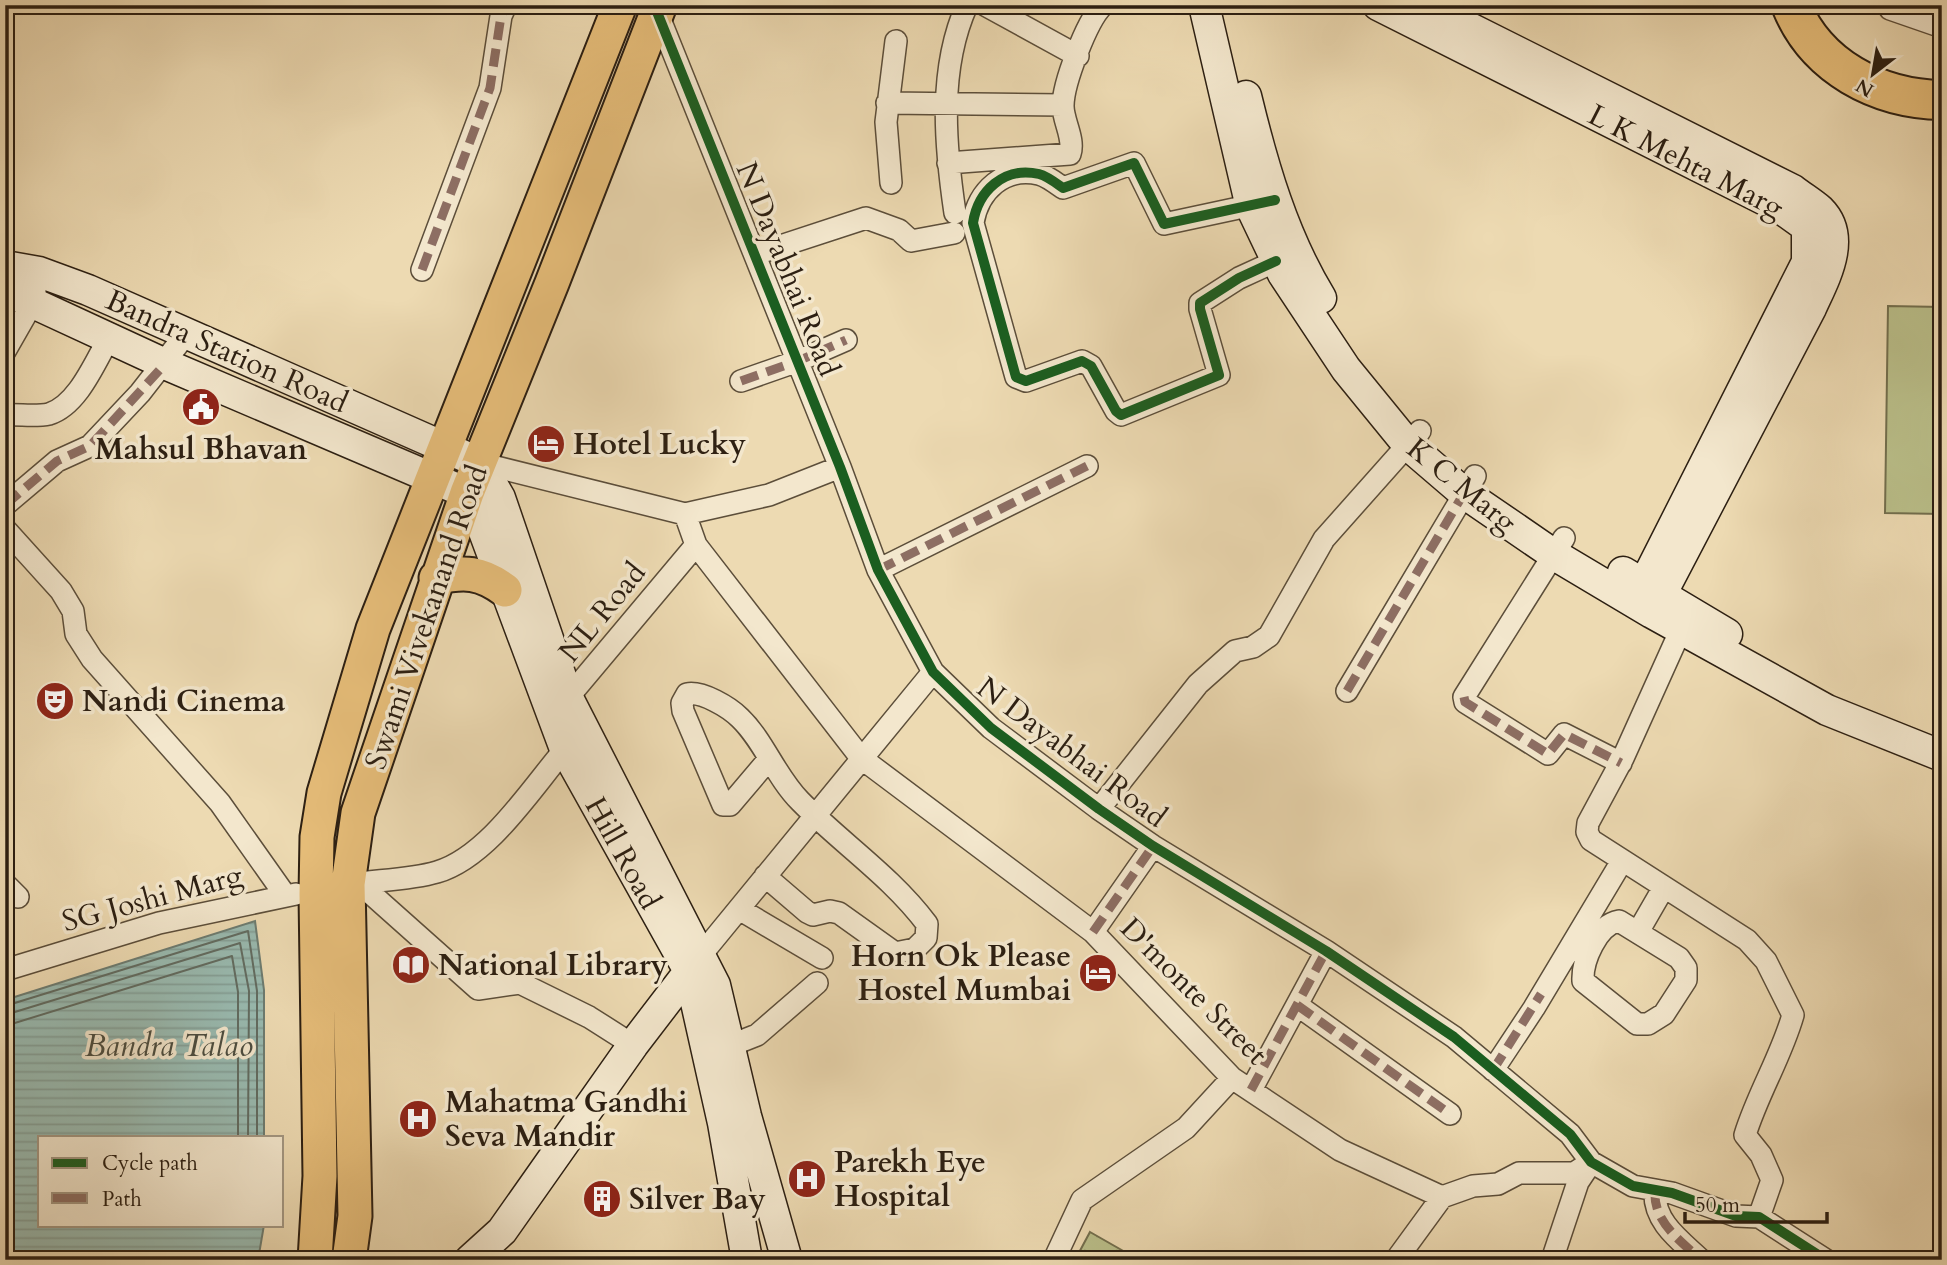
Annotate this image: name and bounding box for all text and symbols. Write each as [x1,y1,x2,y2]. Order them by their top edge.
north arrow [1839,38,1909,108]
text: N [1851,72,1879,103]
street label: L K Mehta Marg [1581,95,1791,228]
street label: N Dayabhai Road [726,156,849,382]
street label: Bandra Station Road [99,280,354,423]
public building icon: Mahsul Bhavan [180,386,222,428]
hotel icon: Hotel Lucky [525,423,567,465]
place label: Hotel Lucky [573,424,746,465]
street label: K C Marg [1398,428,1525,542]
place label: Mahsul Bhavan [95,429,307,470]
street label: Swami Vivekanand Road [355,460,498,775]
street label: NL Road [549,554,655,671]
street label: N Dayabhai Road [968,667,1175,837]
theatre icon: Nandi Cinema [34,680,76,722]
place label: Nandi Cinema [82,681,286,722]
street label: Hill Road [575,790,670,917]
street label: SG Joshi Marg [57,855,247,942]
street label: D'monte Street [1111,909,1277,1075]
place label: Horn Ok Please Hostel Mumbai [851,936,1071,1011]
library icon: National Library [390,944,432,986]
place label: National Library [438,945,668,986]
hotel icon: Horn Ok Please Hostel Mumbai [1077,952,1119,994]
water label: Bandra Talao [85,1024,253,1068]
place label: Mahatma Gandhi Seva Mandir [445,1082,687,1157]
hospital icon: Mahatma Gandhi Seva Mandir [397,1098,439,1140]
legend [38,1136,284,1226]
place label: Parekh Eye Hospital [834,1142,986,1217]
text: Cycle path [102,1149,198,1178]
hospital icon: Parekh Eye Hospital [786,1158,828,1200]
building icon: Silver Bay [581,1178,623,1220]
place label: Silver Bay [629,1179,766,1220]
scale bar [1685,1181,1826,1225]
text: Path [102,1185,142,1214]
text: 50 m [1695,1191,1740,1220]

